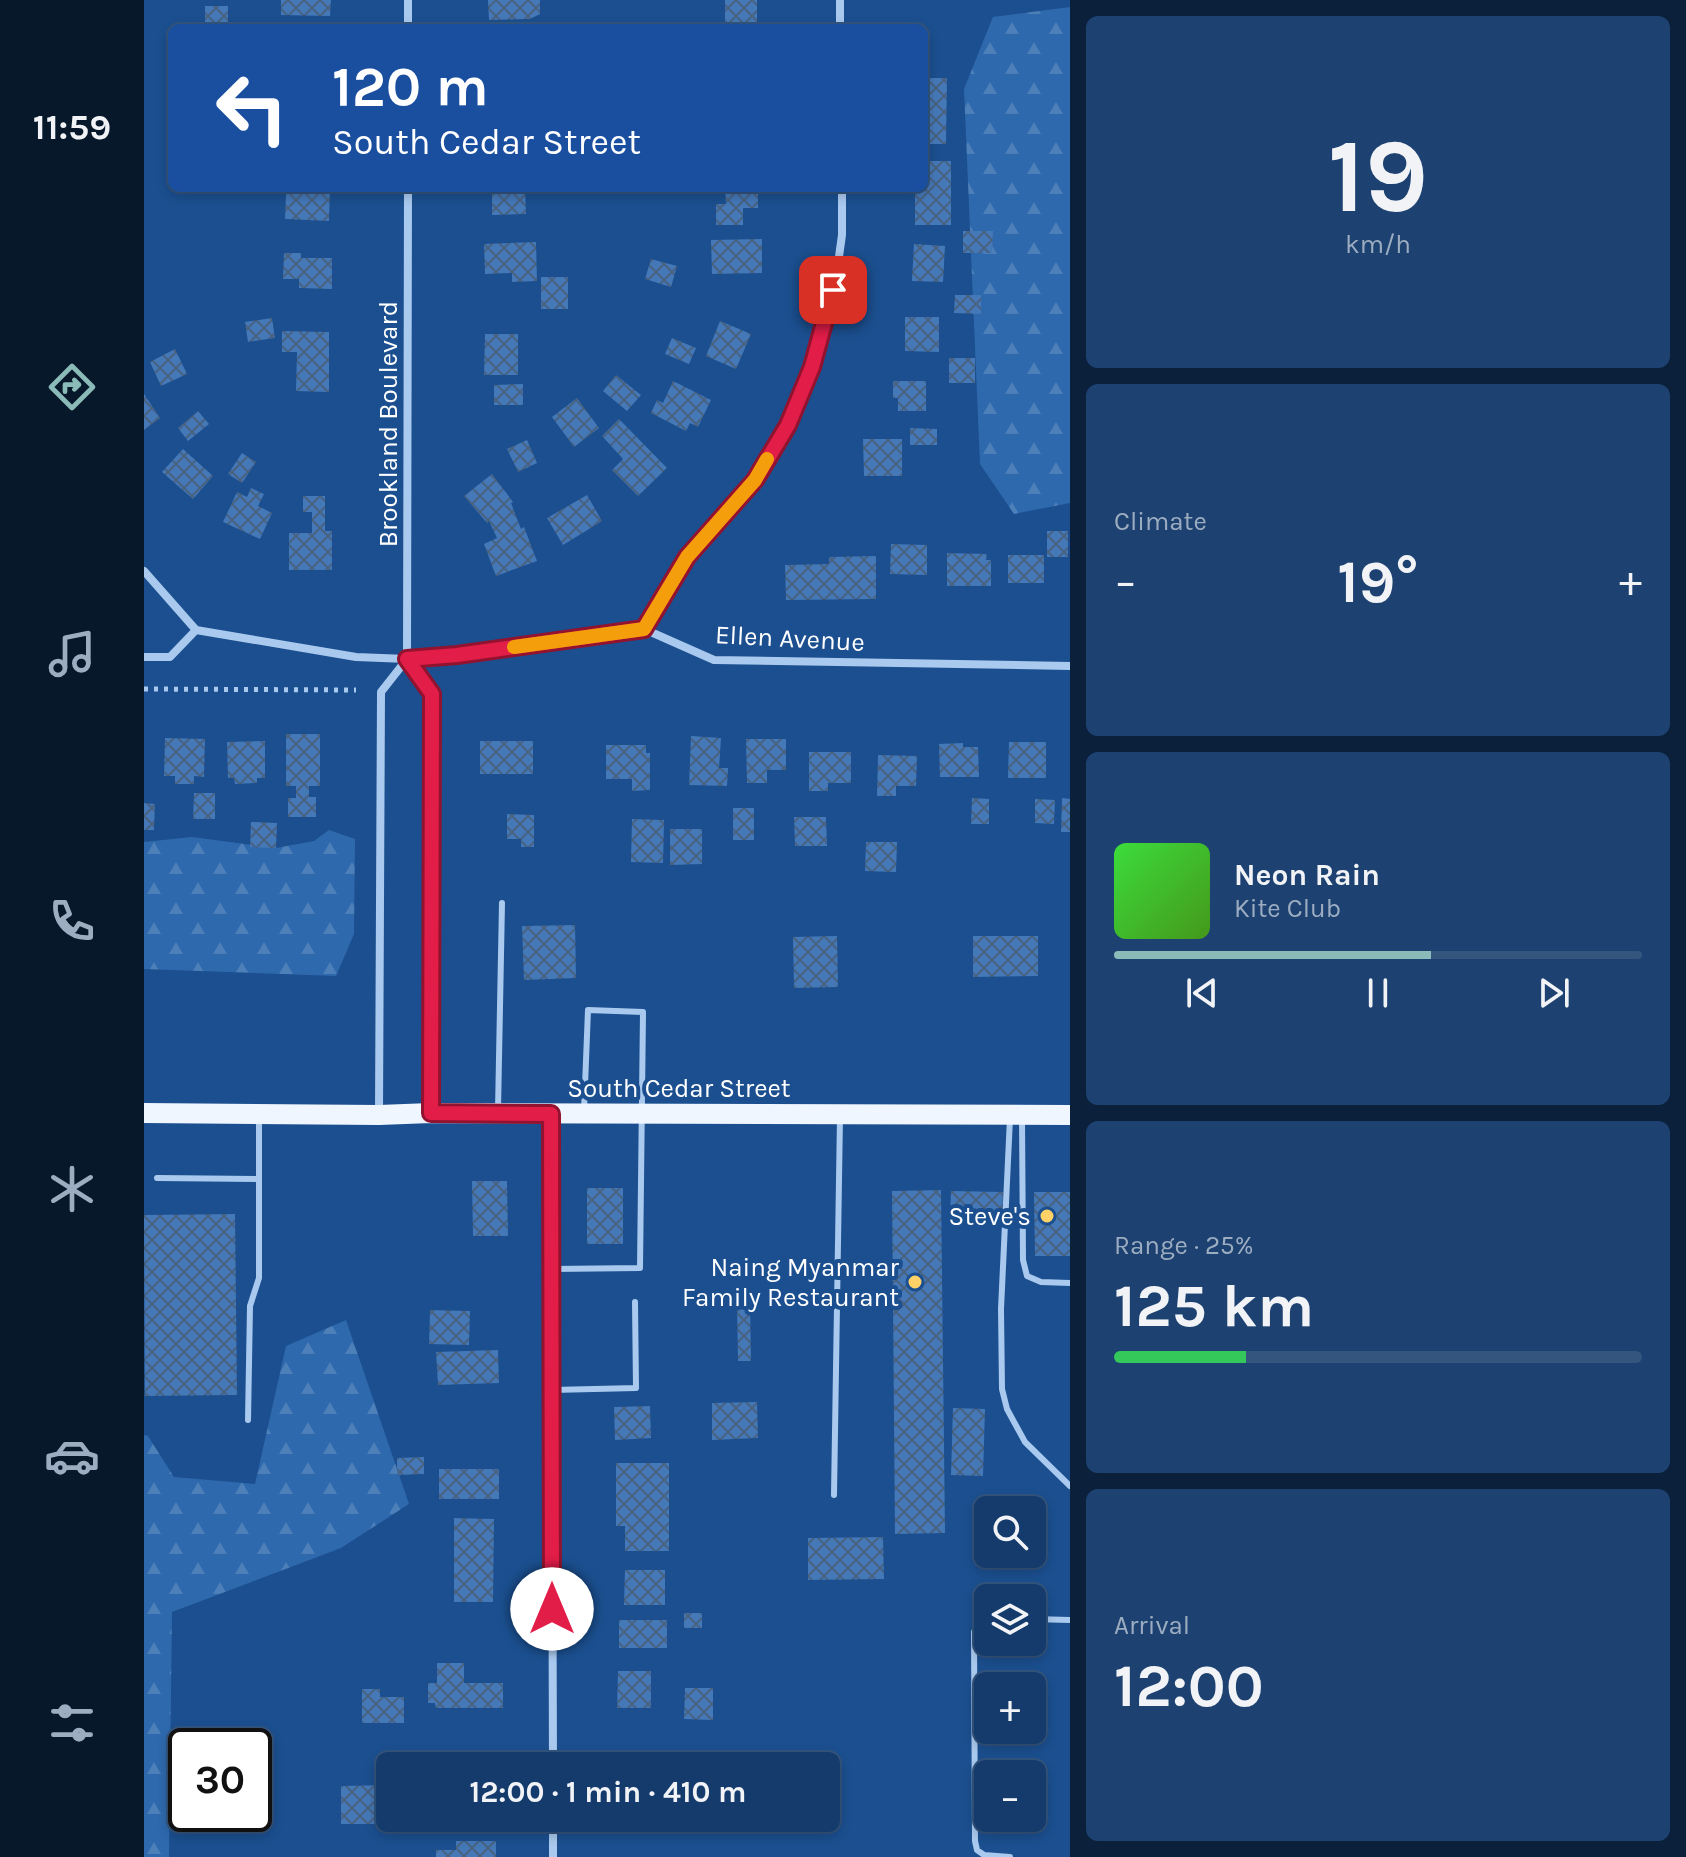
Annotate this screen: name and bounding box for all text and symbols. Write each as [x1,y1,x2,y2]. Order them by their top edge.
text: 120 m [332,54,489,119]
icon: left [200,56,304,160]
text: 11:59 [33,106,111,148]
text: 19 [1328,116,1428,237]
text: South Cedar Street [332,121,641,163]
text: km/h [1345,229,1411,260]
pin [799,256,867,324]
icon: arrive [811,268,855,312]
street label: Brookland Boulevard [373,301,404,547]
icon: directions [44,359,100,415]
text: Climate [1114,506,1207,537]
text: 19° [1337,547,1419,617]
text: − [1114,556,1137,607]
text: + [1619,556,1642,607]
street label: Ellen Avenue [714,619,866,658]
icon: music [44,626,100,682]
text: Neon Rain [1234,857,1380,893]
icon: phone [44,893,100,949]
text: Kite Club [1234,893,1341,924]
icon: previous [1180,971,1224,1015]
icon: pause [1356,971,1400,1015]
icon: next [1532,971,1576,1015]
street label: South Cedar Street [567,1073,791,1104]
icon: climate [44,1161,100,1217]
place label: Steve's [949,1201,1031,1232]
marker: Steve's [1038,1207,1056,1225]
text: Range · 25% [1114,1230,1254,1261]
place label: Naing Myanmar Family Restaurant [682,1252,900,1313]
text: 125 km [1114,1271,1314,1341]
marker: Naing Myanmar Family Restaurant [906,1273,924,1291]
icon: car [44,1428,100,1484]
map controls [974,1496,1046,1832]
button: search [974,1496,1046,1568]
position arrow [510,1567,594,1651]
button: layers [974,1584,1046,1656]
text: Arrival [1114,1610,1190,1641]
text: 12:00 [1114,1651,1264,1721]
button: + [974,1672,1046,1744]
icon: filters [44,1695,100,1751]
speed limit sign: 30 [168,1728,272,1832]
button: − [974,1760,1046,1832]
text: 12:00 · 1 min · 410 m [469,1774,747,1810]

